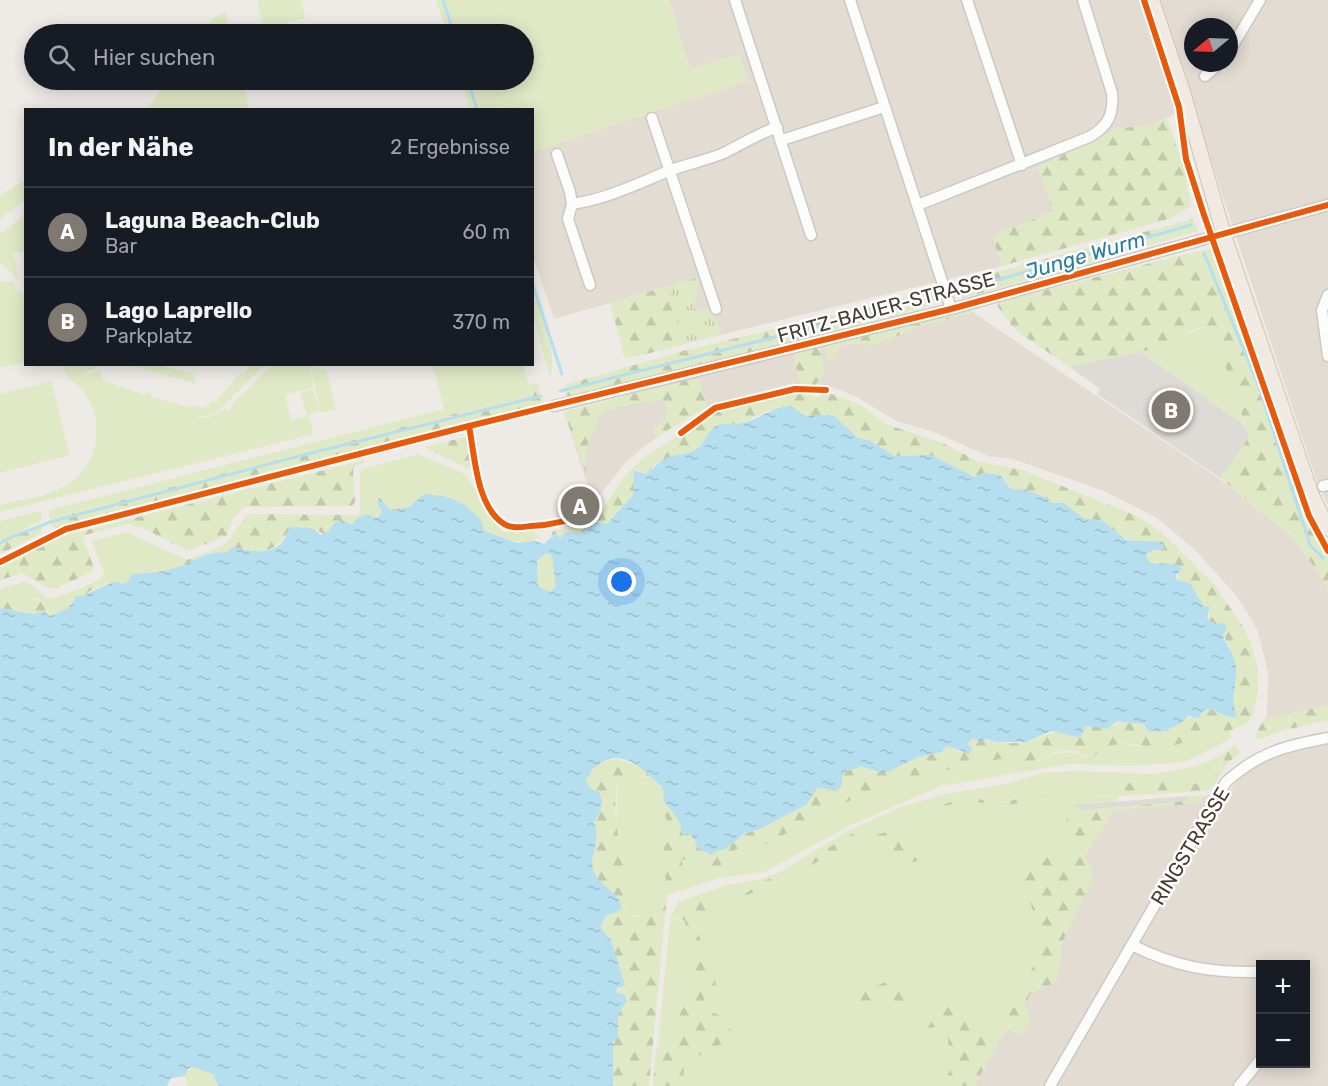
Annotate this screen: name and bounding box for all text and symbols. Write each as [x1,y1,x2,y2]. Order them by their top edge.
north arrow [1184,18,1238,72]
search box [24,24,534,90]
icon: search [45,41,78,74]
text: Hier suchen [93,44,215,71]
text: In der Nähe [48,132,194,163]
text: 2 Ergebnisse [390,135,510,159]
text: Laguna Beach-Club [105,207,320,234]
text: A [60,220,75,244]
text: 60 m [463,220,510,244]
water label: Junge Wurm [1022,226,1148,284]
text: Bar [105,234,137,258]
street label: FRITZ-BAUER-STRASSE [775,266,997,348]
text: Lago Laprello [105,297,252,324]
text: B [60,310,75,334]
text: 370 m [452,310,510,334]
text: Parkplatz [105,324,192,348]
pin: B [1152,388,1190,432]
pin: A [560,484,600,528]
your location [607,567,636,596]
street label: RINGSTRASSE [1145,783,1235,909]
map controls [1256,960,1310,1068]
button: + [1256,960,1310,1014]
button: − [1256,1014,1310,1068]

